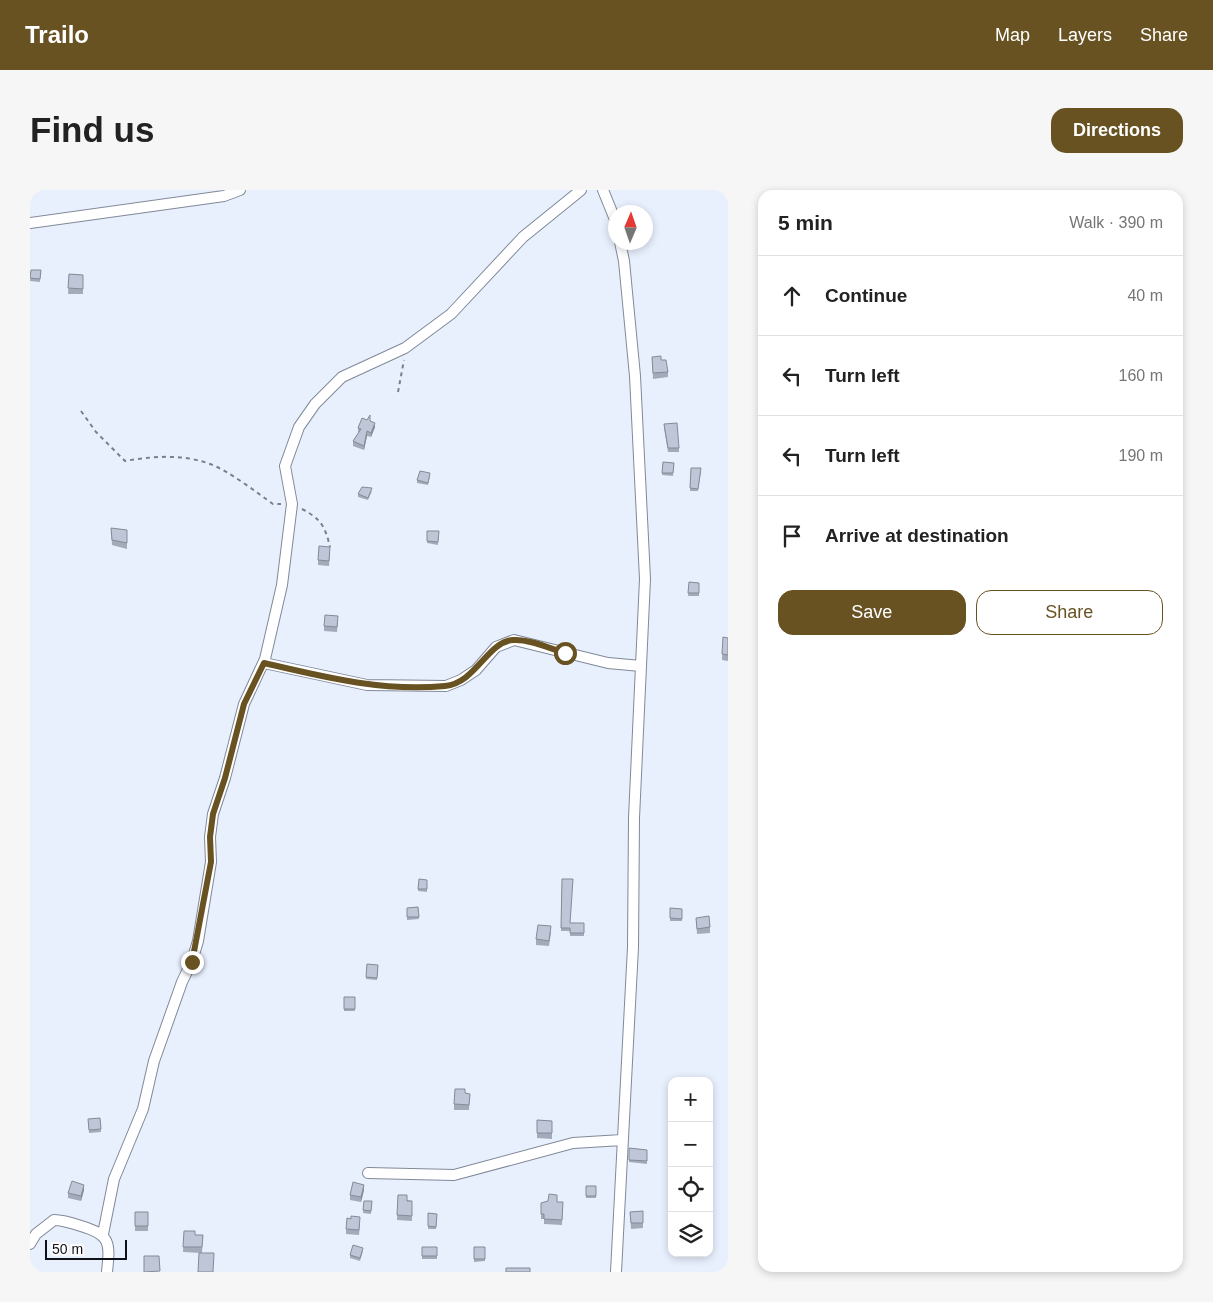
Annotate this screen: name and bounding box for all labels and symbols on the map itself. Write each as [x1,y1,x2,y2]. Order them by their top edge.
north arrow [608,205,653,250]
route start [554,642,577,665]
route end [181,951,204,974]
scale bar [45,1237,128,1260]

